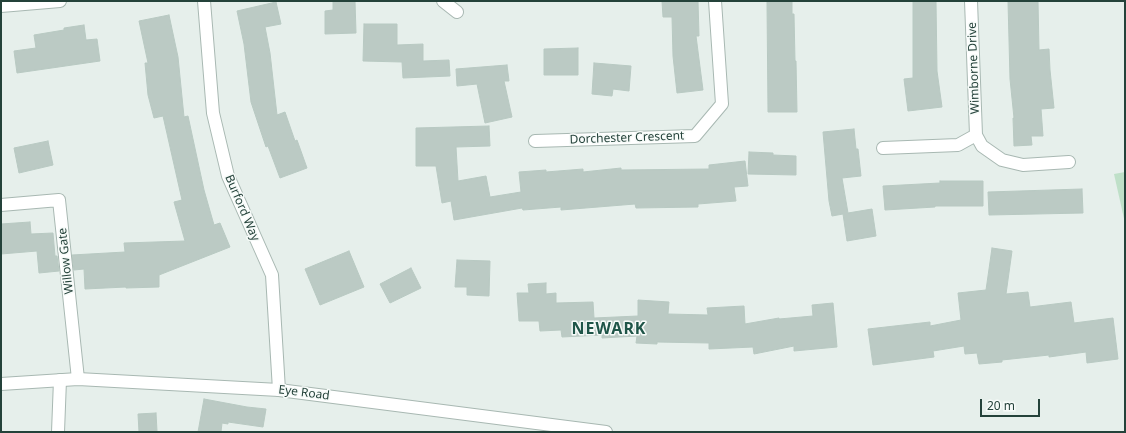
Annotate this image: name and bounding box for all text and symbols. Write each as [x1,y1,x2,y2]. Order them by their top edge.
street label: Wimborne Drive [965,22,983,114]
street label: Dorchester Crescent [569,129,685,147]
street label: Burford Way [222,173,262,243]
street label: Willow Gate [55,227,77,295]
district label: NEWARK [572,319,646,339]
street label: Eye Road [278,383,330,403]
scale bar [982,391,1042,417]
text: 20 m [987,397,1015,414]

